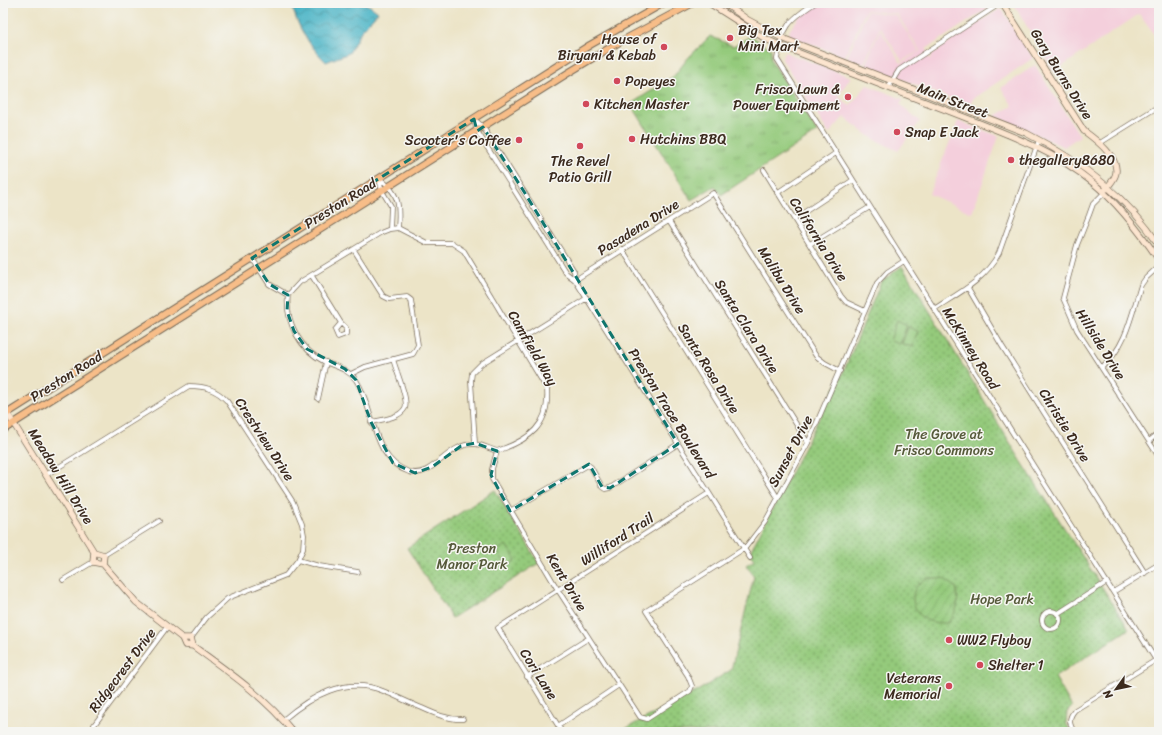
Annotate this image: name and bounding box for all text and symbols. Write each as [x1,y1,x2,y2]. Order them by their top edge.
place label: Big Tex Mini Mart [738,18,800,59]
street label: Gary Burns Drive [1023,24,1100,125]
place label: House of Biryani & Kebab [558,27,658,68]
marker: Big Tex Mini Mart [725,33,735,43]
marker: House of Biryani & Kebab [659,42,669,52]
place label: Popeyes [625,69,675,94]
street label: Main Street [914,75,992,125]
marker: Popeyes [612,76,622,86]
place label: Frisco Lawn & Power Equipment [733,77,840,118]
place label: Kitchen Master [594,92,690,117]
marker: Frisco Lawn & Power Equipment [843,92,853,102]
marker: Kitchen Master [581,99,591,109]
place label: Snap E Jack [905,120,979,145]
place label: Hutchins BBQ [640,127,726,152]
marker: Snap E Jack [892,127,902,137]
place label: Scooter's Coffee [405,128,511,153]
marker: Hutchins BBQ [627,134,637,144]
marker: Scooter's Coffee [514,135,524,145]
marker: The Revel Patio Grill [575,141,585,151]
place label: thegallery8680 [1019,148,1115,173]
place label: The Revel Patio Grill [549,149,612,190]
marker: thegallery8680 [1006,155,1016,165]
street label: Preston Road [299,170,383,236]
street label: Pasadena Drive [592,192,684,263]
street label: California Drive [783,192,855,287]
street label: Malibu Drive [751,241,812,319]
street label: Santa Clara Drive [707,274,786,379]
street label: McKinney Road [935,302,1007,396]
street label: Hillside Drive [1069,303,1133,385]
street label: Camfield Way [501,306,565,392]
street label: Santa Rosa Drive [671,318,747,419]
street label: Preston Road [25,343,109,409]
street label: Preston Trace Boulevard [621,343,723,485]
street label: Christie Drive [1032,383,1097,467]
street label: Crestview Drive [228,392,301,486]
street label: Sunset Drive [761,411,820,492]
park label: The Grove at Frisco Commons [894,422,994,463]
street label: Meadow Hill Drive [21,423,100,530]
street label: Williford Trail [575,506,660,573]
park label: Preston Manor Park [437,536,508,577]
street label: Kent Drive [539,548,594,616]
park label: Hope Park [970,587,1034,612]
street label: Ridgecrest Drive [82,622,163,718]
place label: WW2 Flyboy [957,628,1032,653]
marker: WW2 Flyboy [944,635,954,645]
street label: Cori Lane [513,643,564,705]
place label: Shelter 1 [988,653,1044,678]
marker: Shelter 1 [975,660,985,670]
place label: Veterans Memorial [884,666,942,707]
north arrow [1096,669,1136,709]
marker: Veterans Memorial [944,681,954,691]
text: N [1098,685,1119,703]

